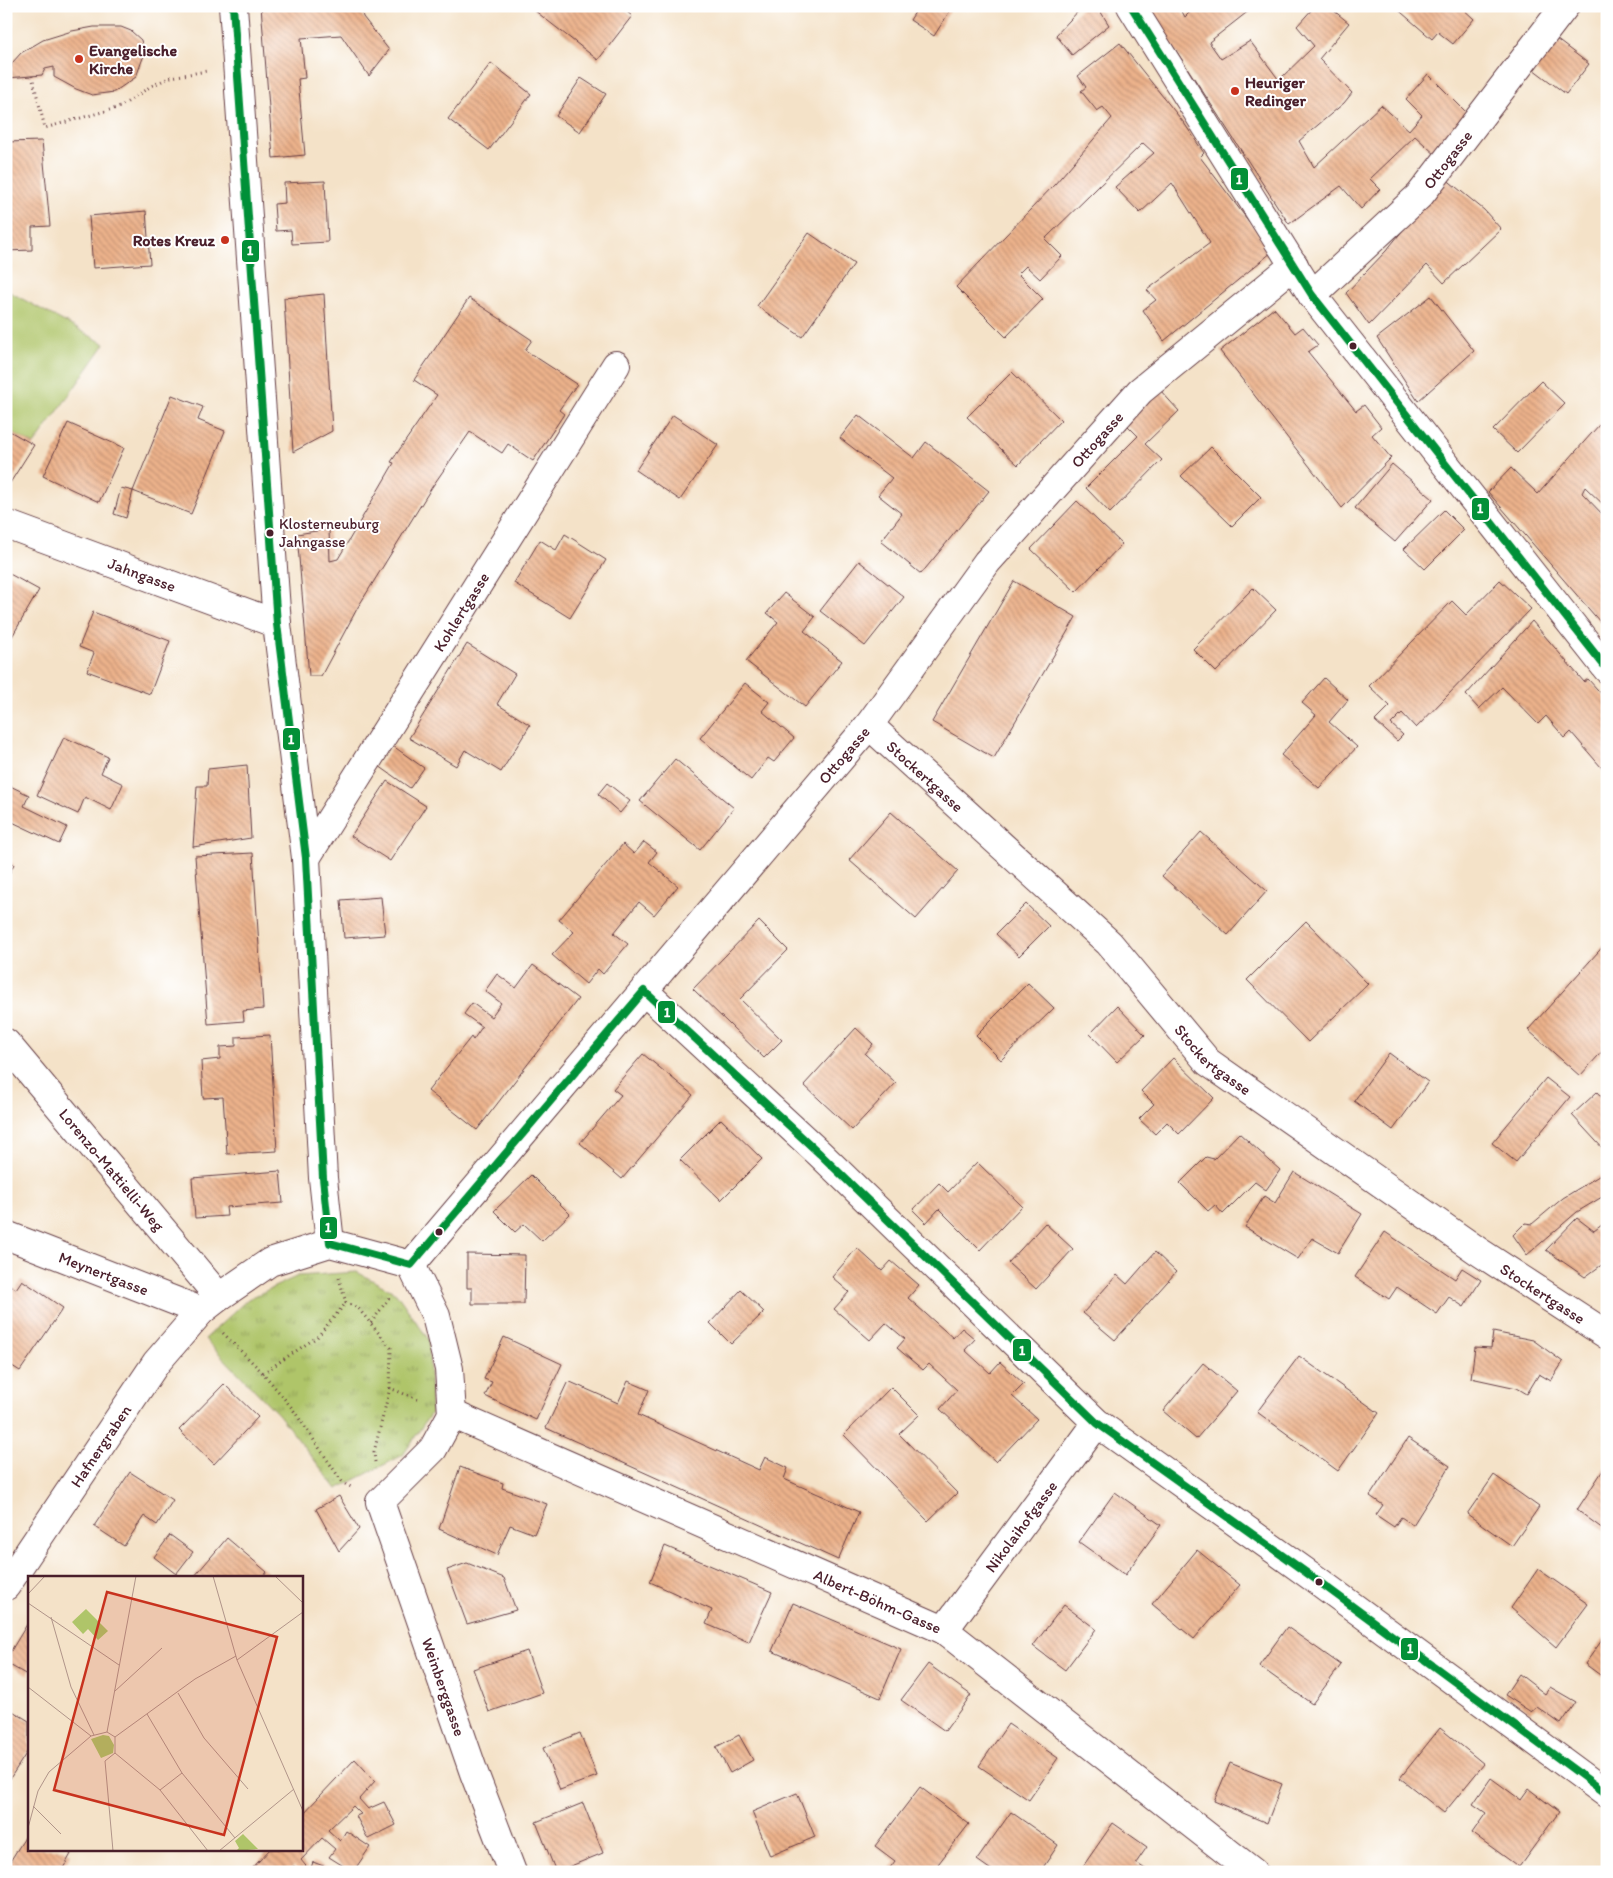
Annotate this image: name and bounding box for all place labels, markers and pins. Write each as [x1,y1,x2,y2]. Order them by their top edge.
place label: Evangelische Kirche [89,41,177,78]
marker: Evangelische Kirche [73,53,85,65]
place label: Heuriger Redinger [1245,73,1307,111]
marker: Heuriger Redinger [1229,85,1241,97]
place label: Rotes Kreuz [133,231,216,250]
marker: Rotes Kreuz [219,234,231,246]
unlabelled marker [1348,341,1358,351]
place label: Klosterneuburg Jahngasse [279,515,379,551]
marker: Klosterneuburg Jahngasse [265,528,275,538]
unlabelled marker [434,1227,444,1237]
unlabelled marker [1314,1577,1324,1587]

